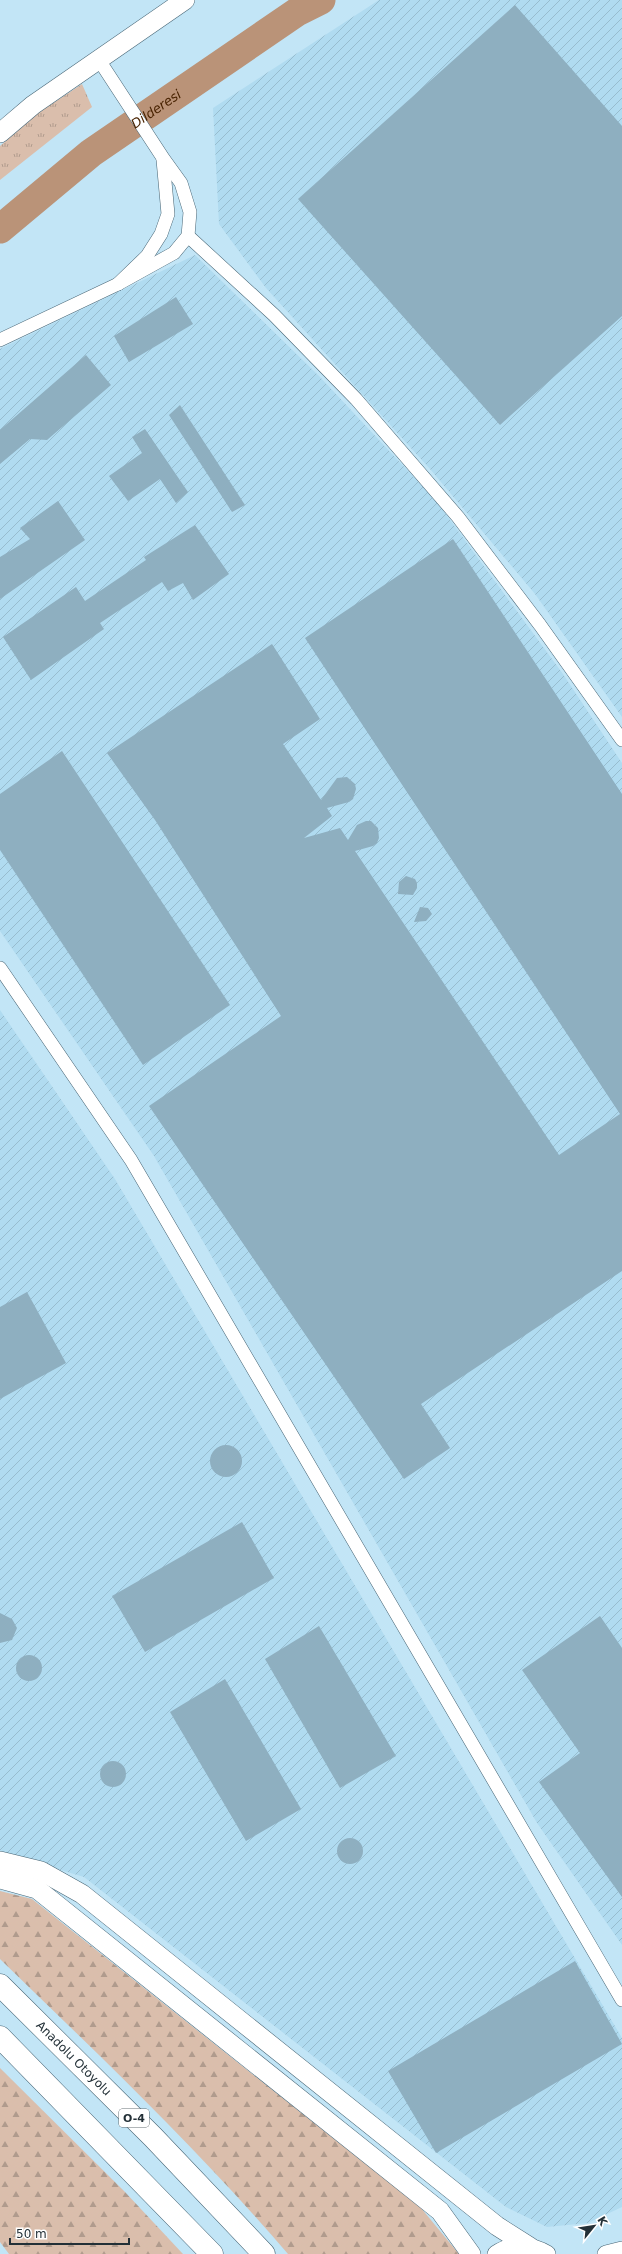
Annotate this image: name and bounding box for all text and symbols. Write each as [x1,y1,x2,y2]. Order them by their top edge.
water label: Dilderesi [128,86,184,131]
street label: Anadolu Otoyolu [33,2018,114,2098]
road number: O-4 [119,2109,149,2127]
north arrow [574,2206,614,2246]
text: K [594,2214,610,2229]
scale bar [10,2220,129,2246]
text: 50 m [16,2227,47,2241]

